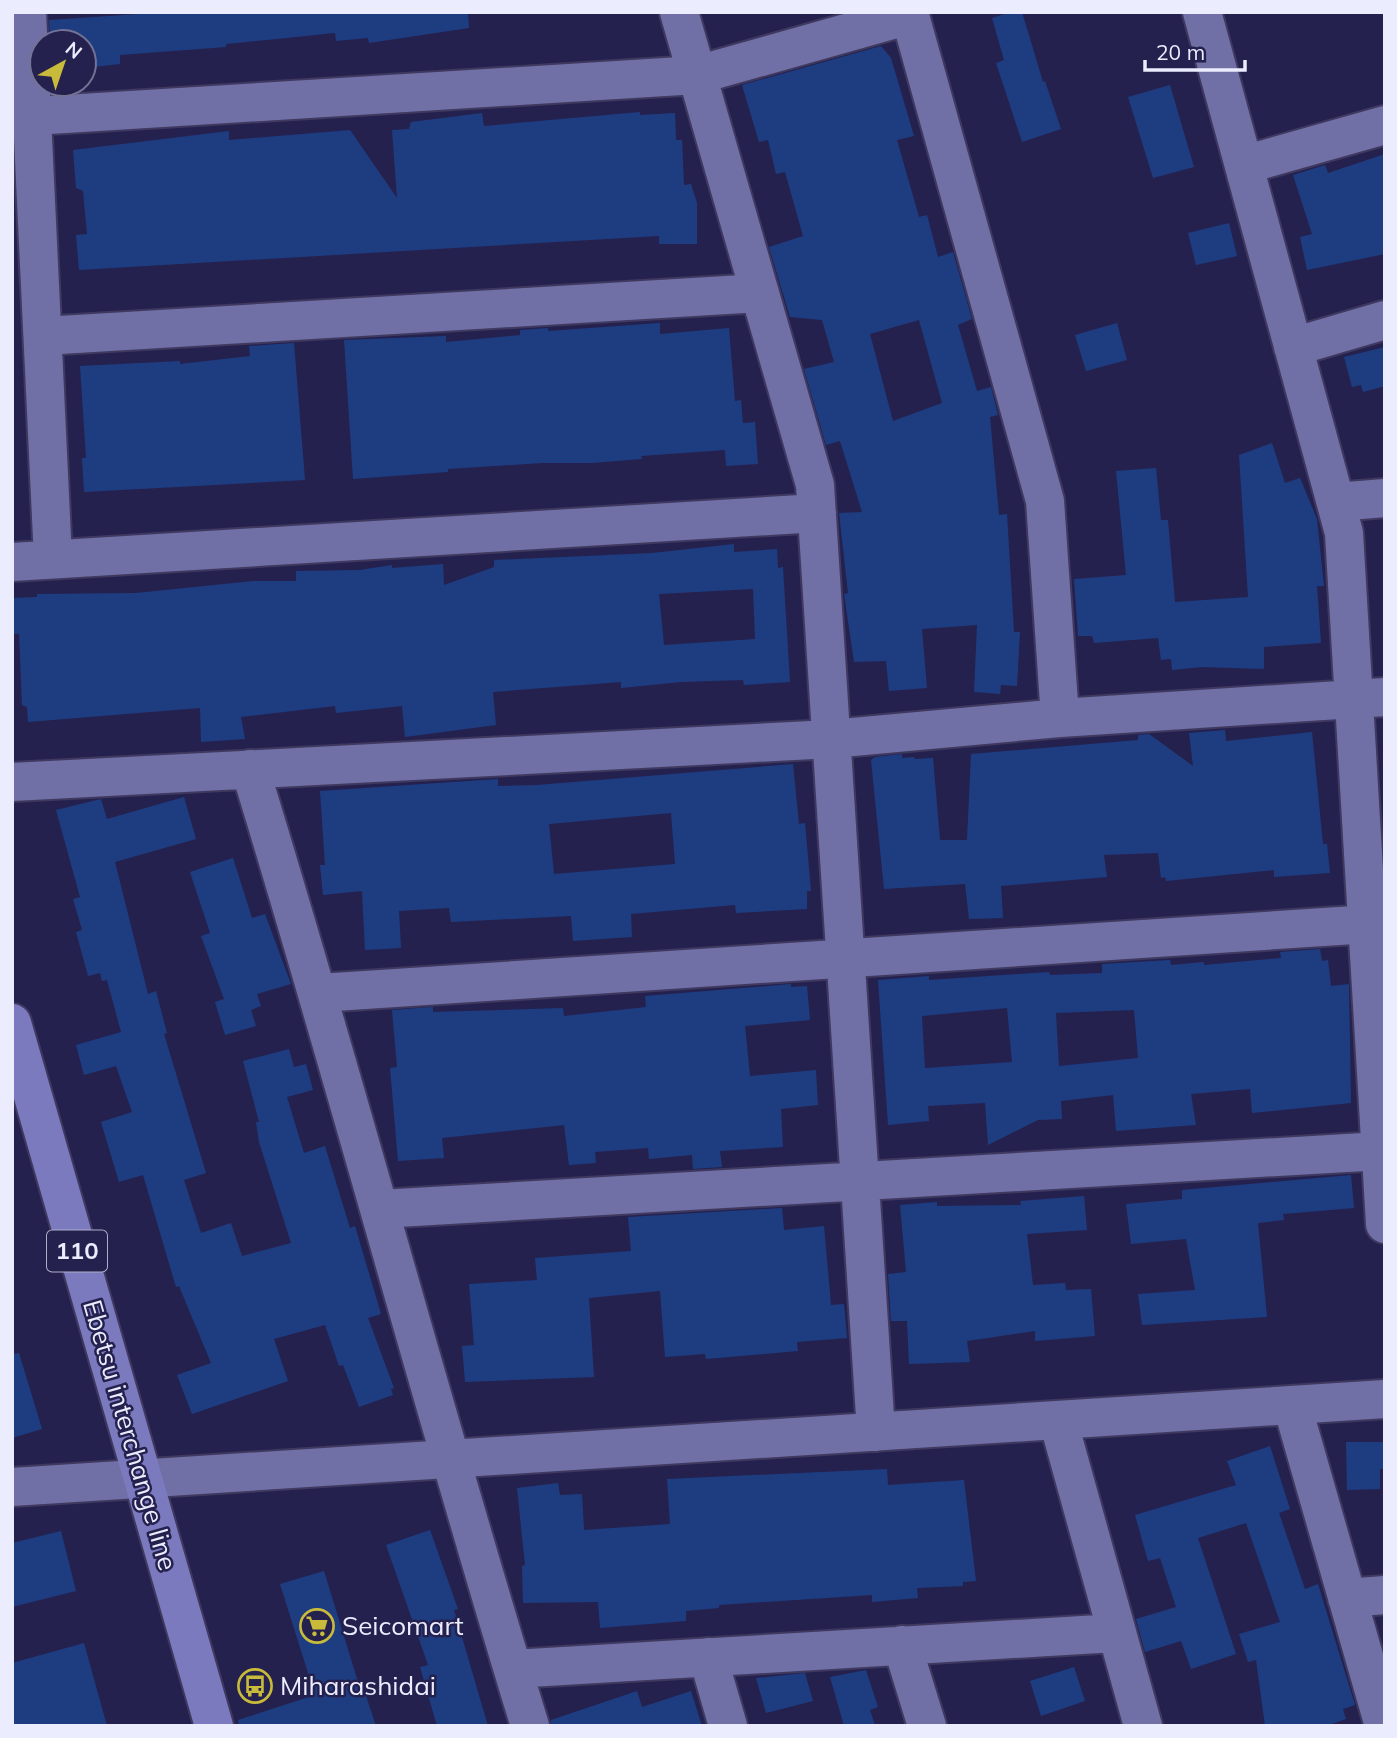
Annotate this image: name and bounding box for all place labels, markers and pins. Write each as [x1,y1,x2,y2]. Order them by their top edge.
supermarket icon: Seicomart [298,1607,336,1645]
place label: Seicomart [342,1609,464,1642]
bus stop icon: Miharashidai [236,1667,274,1705]
place label: Miharashidai [280,1669,436,1702]

